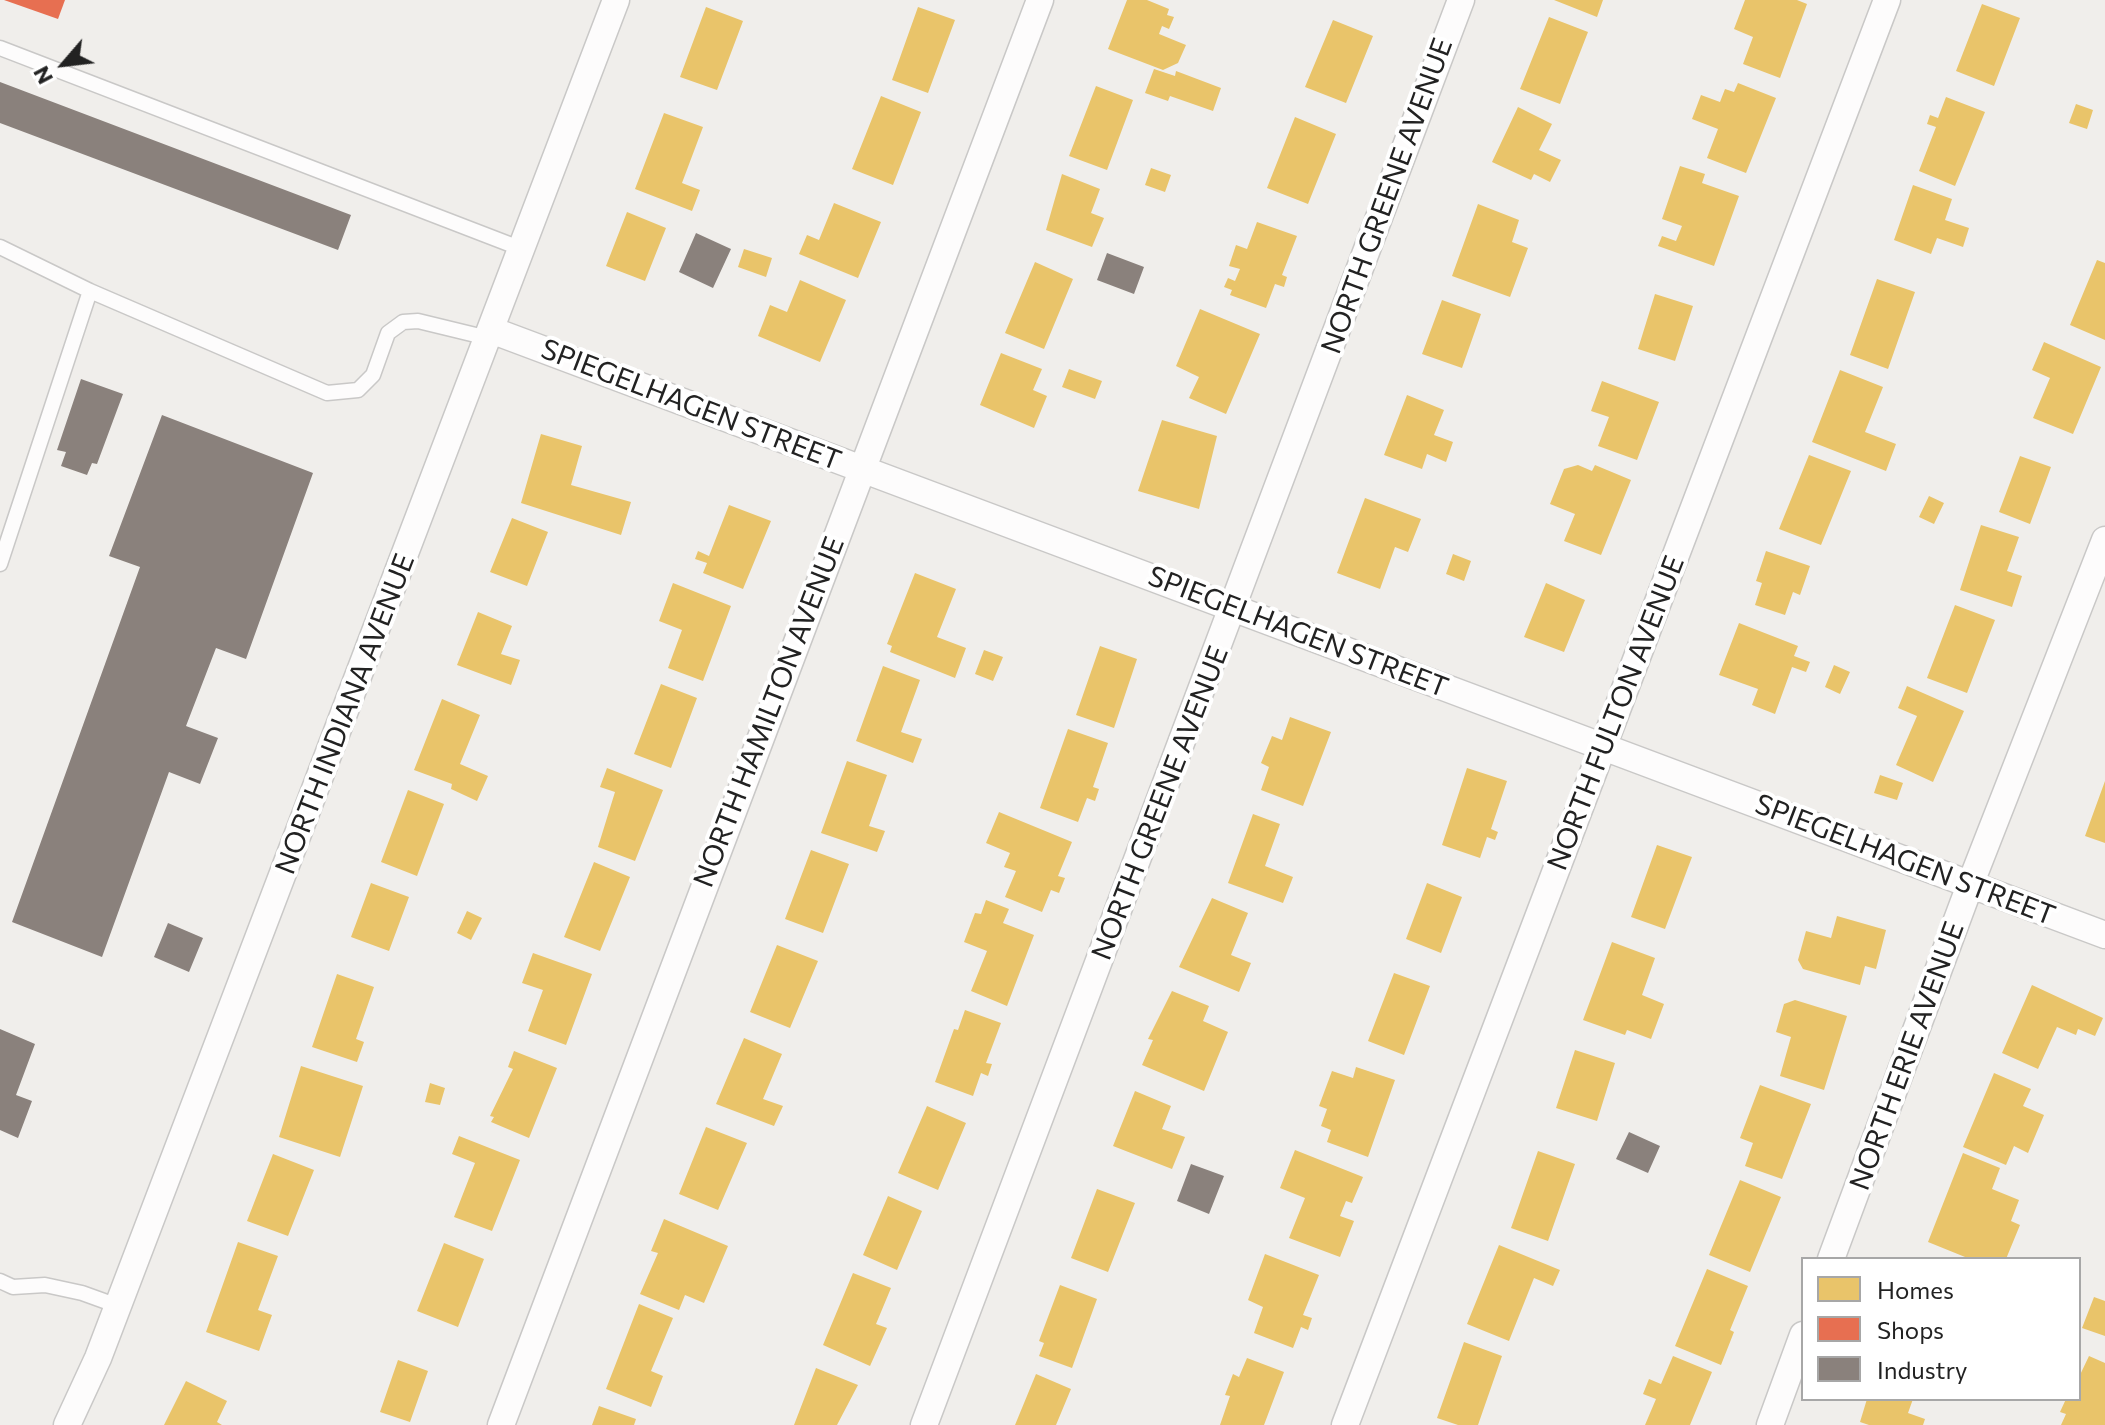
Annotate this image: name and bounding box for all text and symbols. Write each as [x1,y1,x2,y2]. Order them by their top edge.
north arrow [24,24,104,104]
street label: NORTH GREENE AVENUE [1314,34,1460,358]
text: N [27,62,58,89]
street label: SPIEGELHAGEN STREET [536,332,846,478]
street label: NORTH HAMILTON AVENUE [687,532,851,892]
street label: NORTH INDIANA AVENUE [268,549,422,879]
street label: NORTH FULTON AVENUE [1540,551,1692,875]
street label: SPIEGELHAGEN STREET [1143,559,1453,705]
street label: NORTH GREENE AVENUE [1085,641,1235,965]
street label: SPIEGELHAGEN STREET [1750,787,2060,933]
street label: NORTH ERIE AVENUE [1843,917,1971,1195]
legend [1801,1257,2081,1401]
text: Homes [1877,1275,1954,1304]
text: Shops [1877,1315,1944,1344]
text: Industry [1877,1355,1967,1384]

